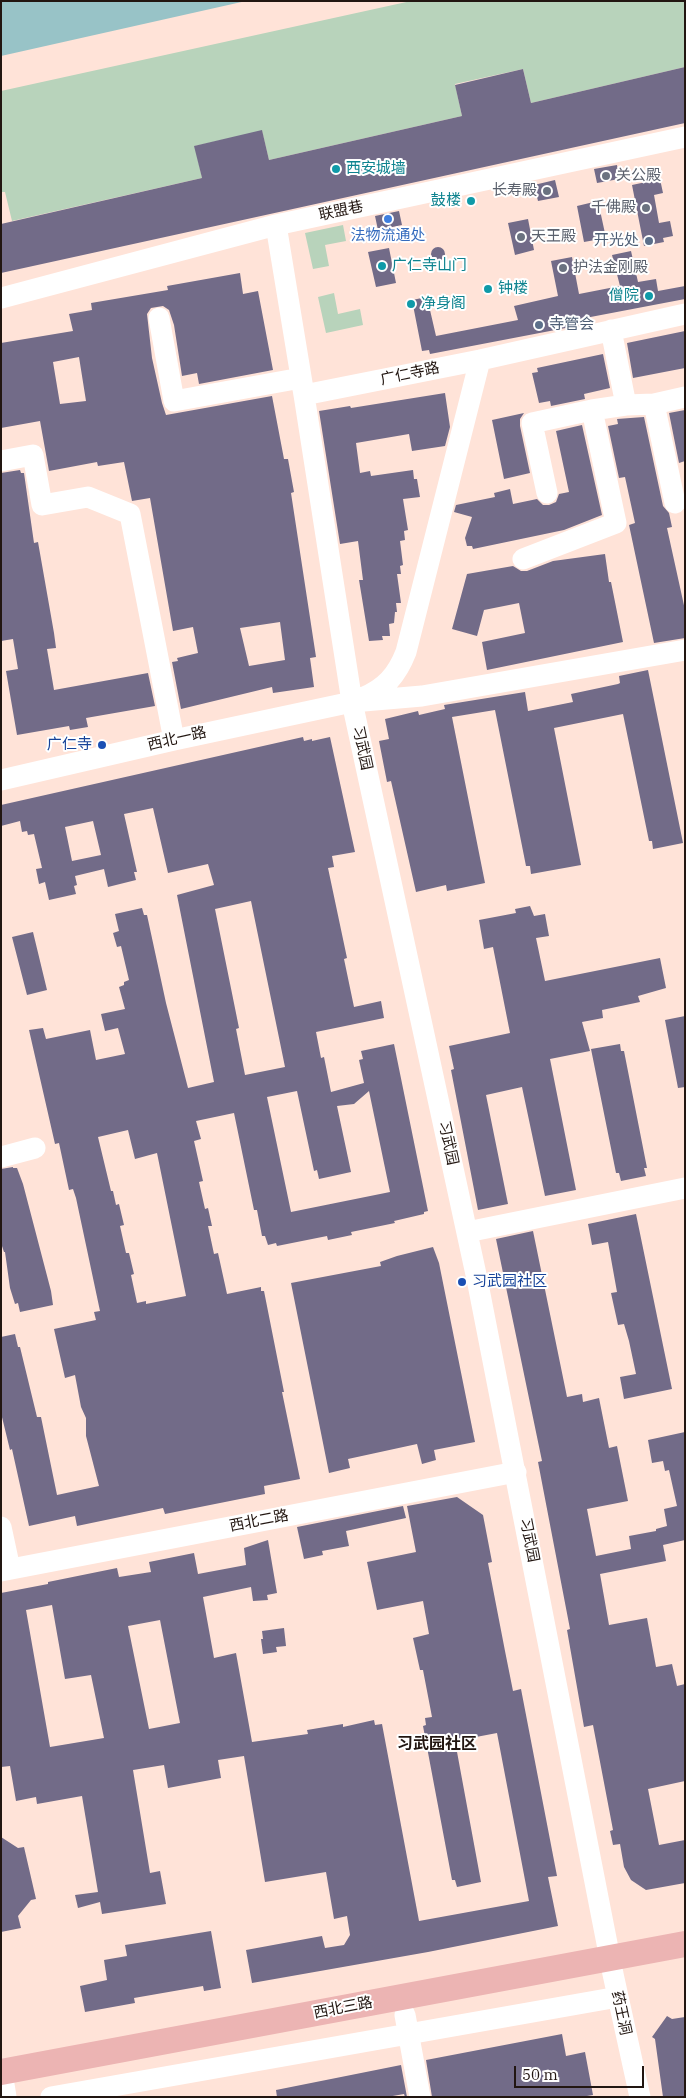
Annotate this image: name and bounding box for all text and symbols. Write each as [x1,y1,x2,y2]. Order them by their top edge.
place label: 西安城墙 [346,160,406,178]
marker: 西安城墙 [330,163,342,175]
place label: 关公殿 [616,167,661,185]
marker: 关公殿 [600,170,612,182]
place label: 长寿殿 [492,182,537,200]
marker: 长寿殿 [541,185,553,197]
place label: 鼓楼 [431,192,461,210]
marker: 鼓楼 [465,195,477,207]
street label: 联盟巷 [317,198,365,224]
place label: 千佛殿 [591,199,636,217]
marker: 千佛殿 [640,202,652,214]
marker: 法物流通处 [382,213,394,225]
place label: 法物流通处 [351,227,425,245]
place label: 天王殿 [531,228,576,246]
marker: 天王殿 [515,231,527,243]
place label: 开光处 [594,232,639,250]
marker: 开光处 [643,235,655,247]
place label: 广仁寺山门 [392,257,467,275]
place label: 护法金刚殿 [573,259,648,277]
marker: 广仁寺山门 [376,260,388,272]
marker: 护法金刚殿 [557,262,569,274]
place label: 钟楼 [498,280,528,298]
marker: 钟楼 [482,283,494,295]
place label: 僧院 [609,287,639,305]
marker: 僧院 [643,290,655,302]
place label: 净身阁 [421,295,466,313]
marker: 净身阁 [405,298,417,310]
place label: 寺管会 [549,316,594,334]
marker: 寺管会 [533,319,545,331]
street label: 广仁寺路 [379,359,441,389]
street label: 西北一路 [146,723,208,755]
street label: 习武园 [349,724,375,772]
place label: 广仁寺 [47,736,92,754]
marker: 广仁寺 [96,739,108,751]
street label: 习武园 [435,1119,461,1167]
place label: 习武园社区 [472,1273,547,1291]
marker: 习武园社区 [456,1276,468,1288]
street label: 西北二路 [228,1506,290,1536]
street label: 习武园 [516,1516,542,1564]
district label: 习武园社区 [397,1734,477,1754]
street label: 药王洞 [608,1989,634,2037]
street label: 西北三路 [312,1993,374,2023]
scale bar [516,2056,646,2088]
text: 50 m [522,2065,558,2084]

